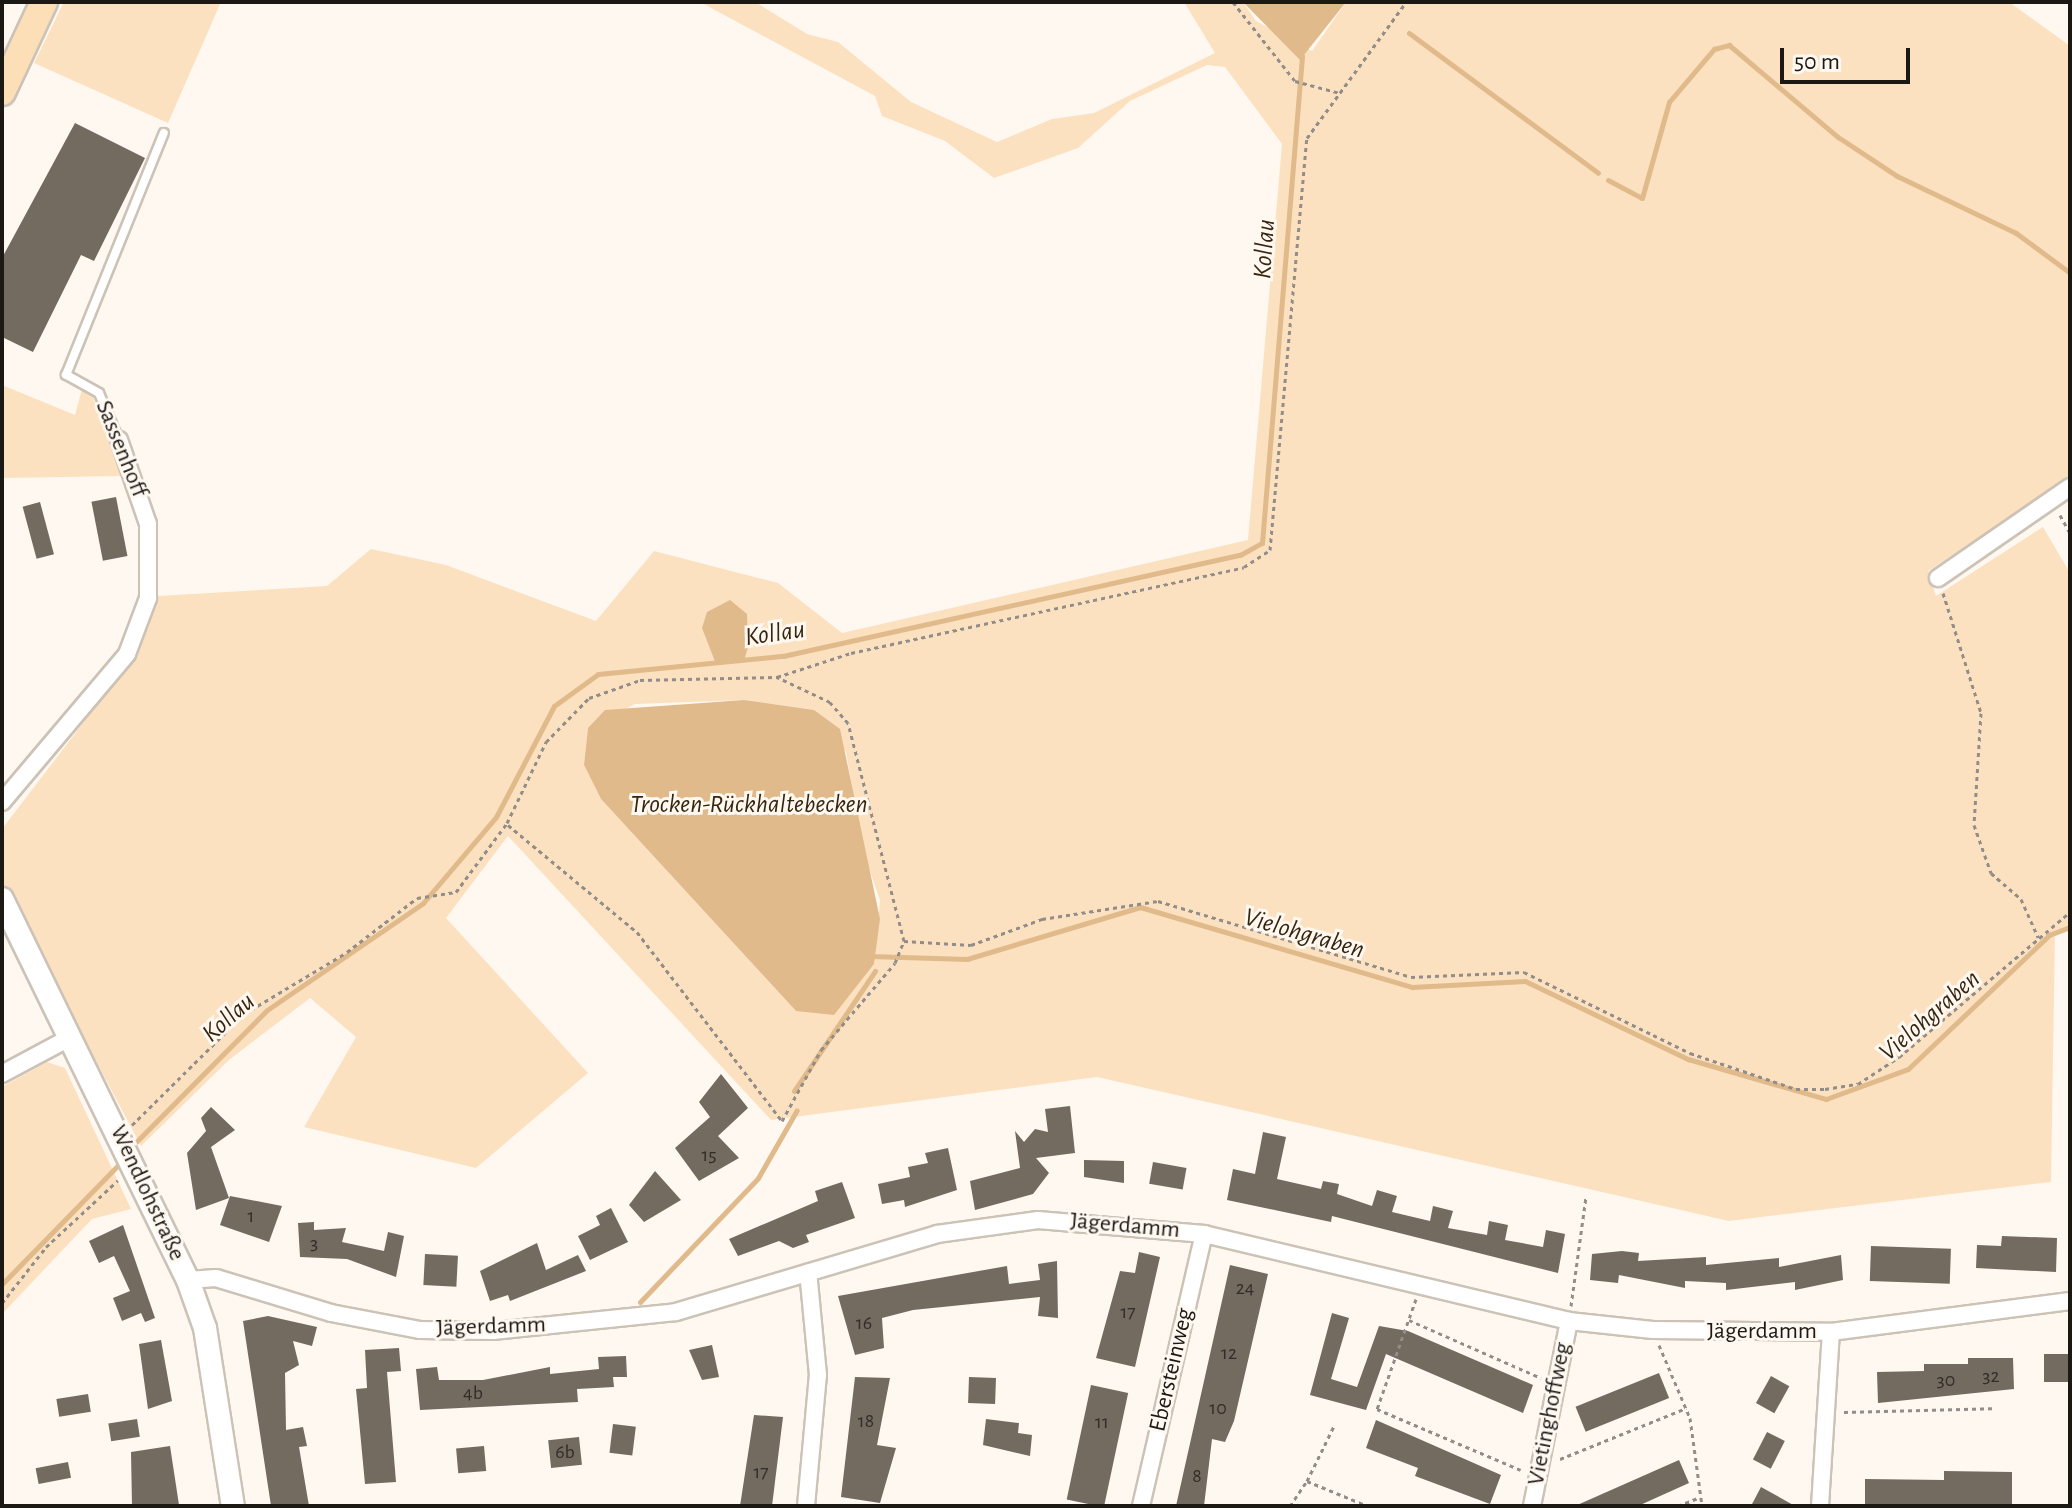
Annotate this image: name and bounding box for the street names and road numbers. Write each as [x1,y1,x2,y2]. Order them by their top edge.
street label: Sassenhoff [89,397,153,501]
street label: Wendlohstraße [103,1121,191,1265]
street label: Jägerdamm [1069,1207,1181,1245]
street label: Ebersteinweg [1144,1305,1200,1435]
street label: Jägerdamm [436,1311,546,1343]
street label: Jägerdamm [1707,1318,1817,1346]
street label: Vietinghoffweg [1522,1340,1578,1488]

